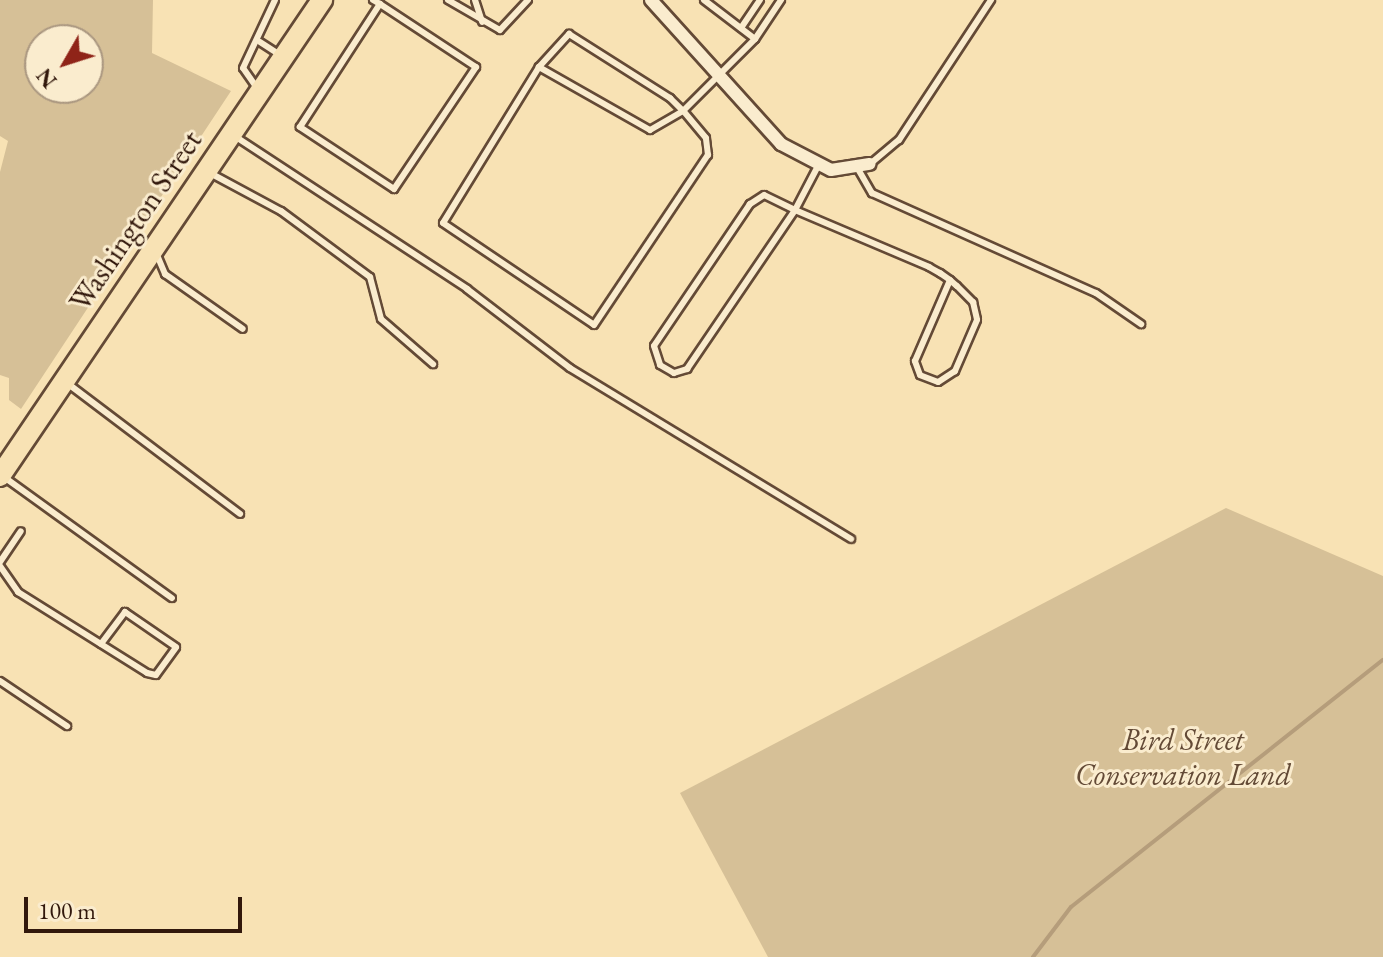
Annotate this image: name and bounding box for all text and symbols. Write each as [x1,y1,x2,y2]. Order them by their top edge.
north arrow [24,24,104,104]
text: N [30,62,63,94]
street label: Washington Street [62,124,210,318]
park label: Bird Street Conservation Land [1075,722,1291,792]
scale bar [28,881,246,931]
text: 100 m [38,895,96,926]

